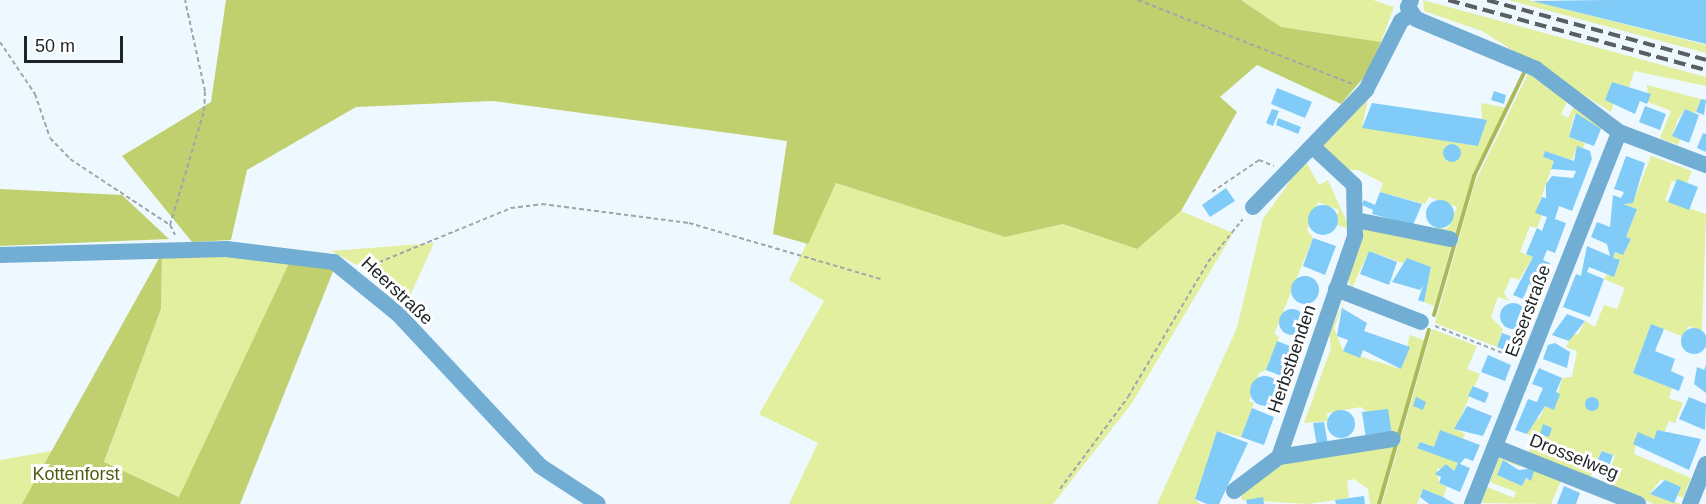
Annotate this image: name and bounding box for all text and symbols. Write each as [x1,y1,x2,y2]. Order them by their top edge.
scale bar [27,24,126,62]
text: 50 m [35,36,75,56]
street label: Heerstraße [357,252,437,330]
street label: Esserstraße [1501,262,1555,360]
street label: Herbstbenden [1263,302,1321,416]
street label: Drosselweg [1526,429,1622,485]
park label: Kottenforst [32,463,120,485]

